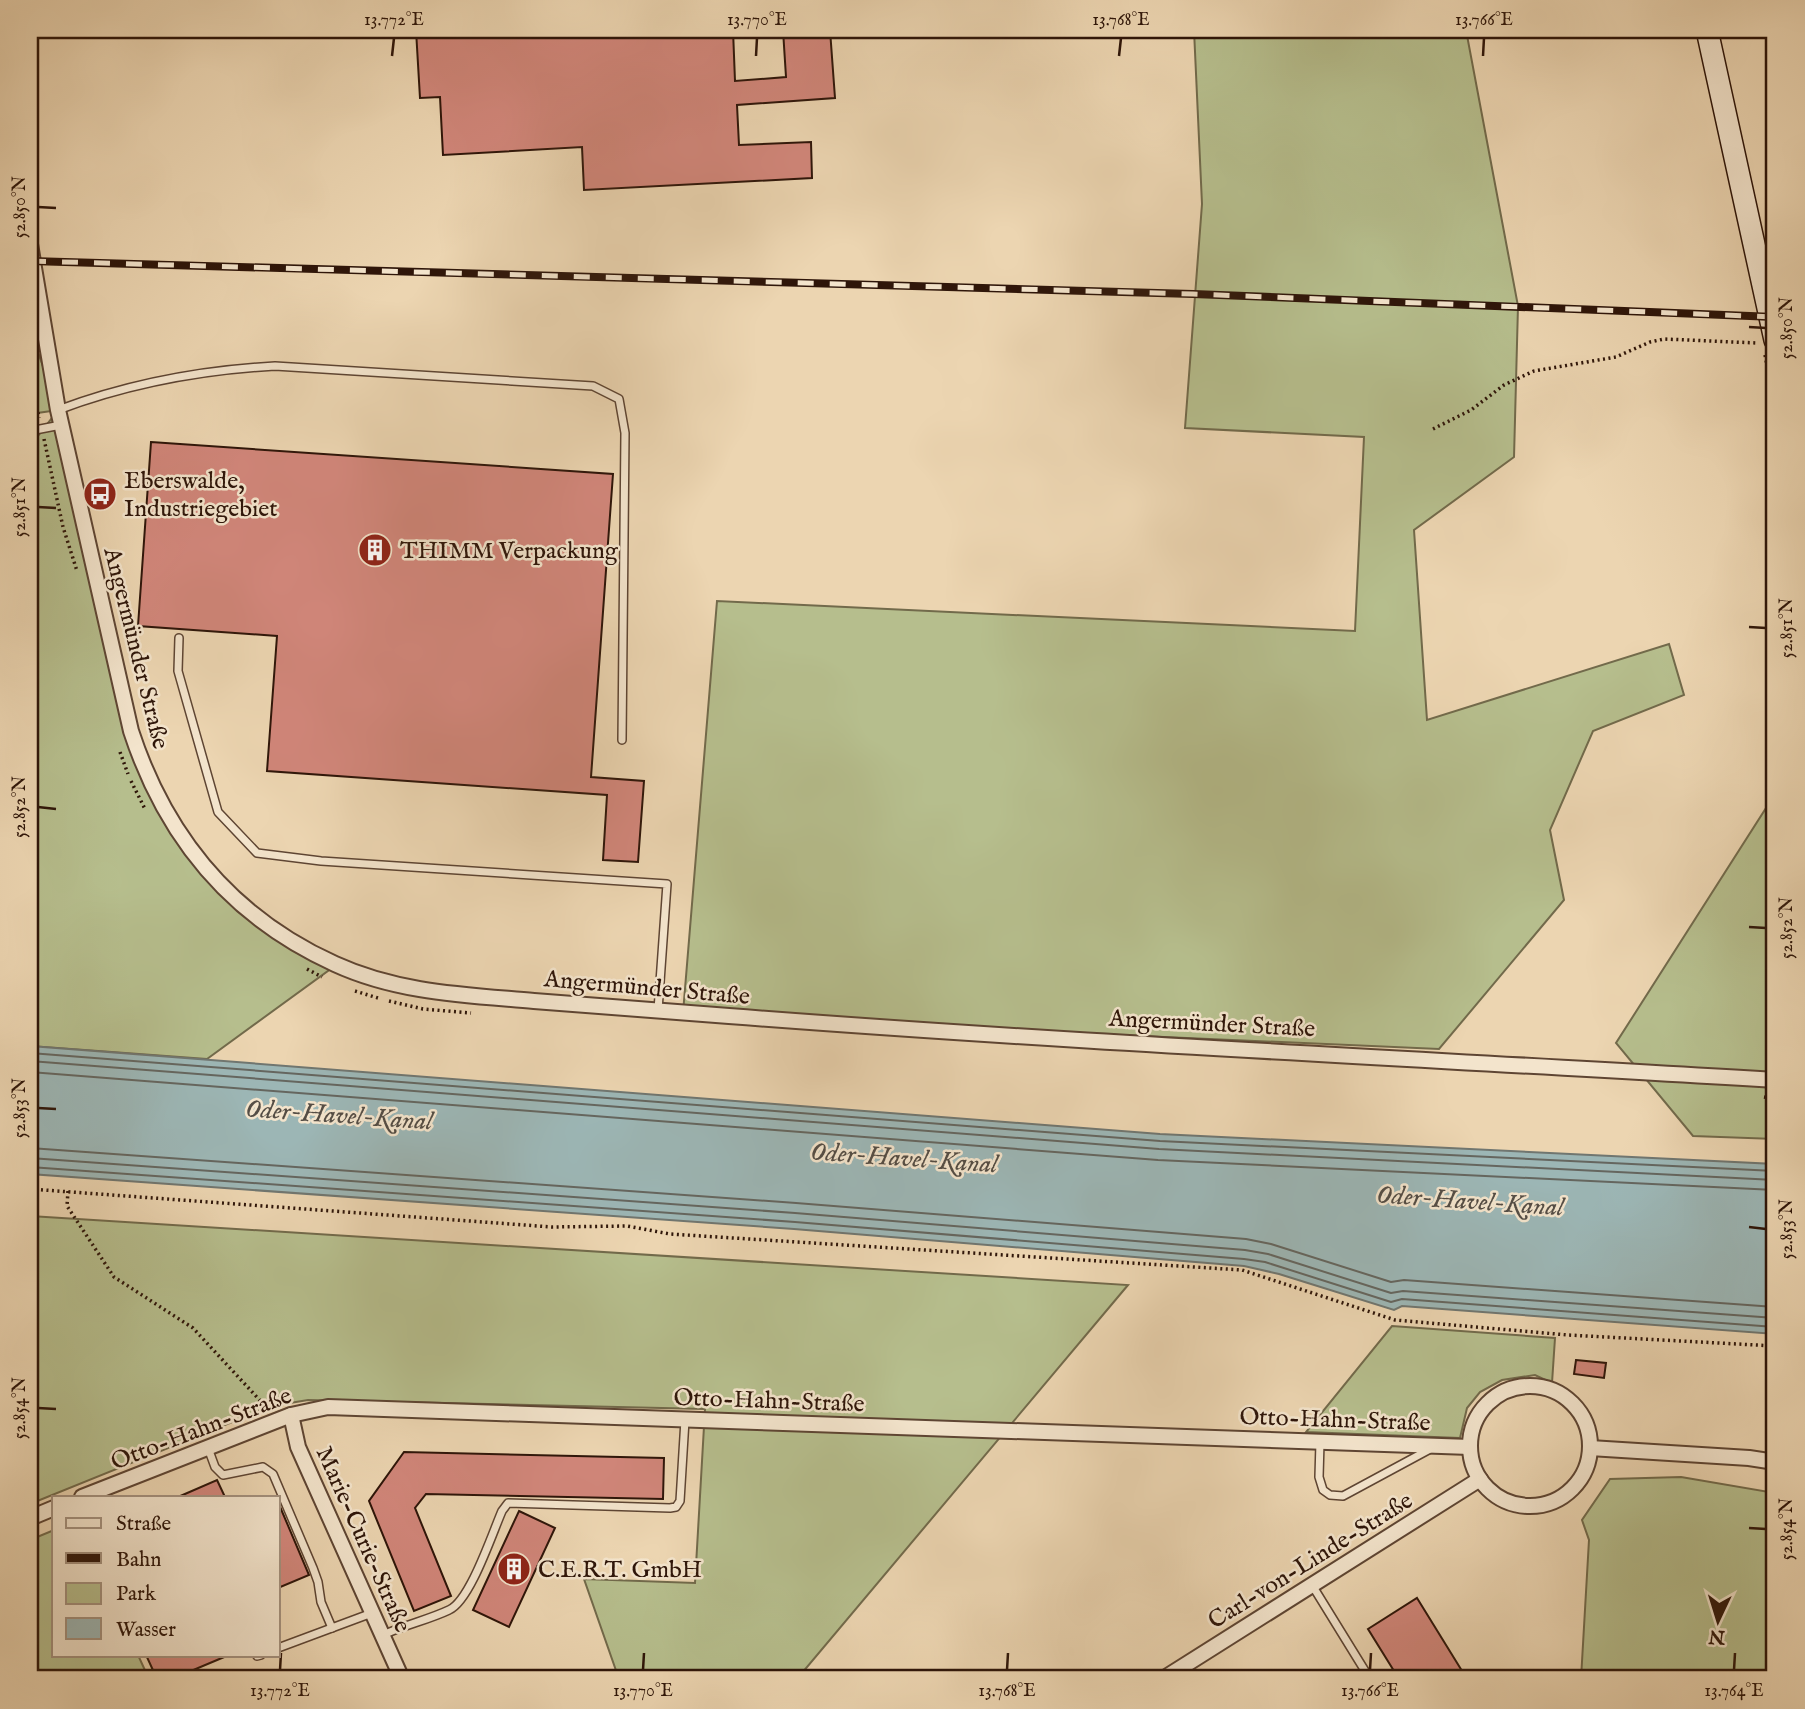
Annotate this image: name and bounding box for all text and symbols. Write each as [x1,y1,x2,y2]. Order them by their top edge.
text: 13.772°E [364,9,424,32]
text: 13.770°E [727,9,787,32]
text: 13.768°E [1092,9,1150,32]
text: 13.766°E [1455,9,1513,32]
text: 52.850°N [9,175,32,238]
text: 52.850°N [1776,296,1799,359]
place label: Eberswalde, Industriegebiet [124,466,278,525]
bus stop icon: Eberswalde, Industriegebiet [81,475,119,513]
text: 52.851°N [9,476,32,537]
building icon: THIMM Verpackung [356,531,394,569]
place label: THIMM Verpackung [400,536,619,567]
street label: Angermünder Straße [95,543,176,752]
text: 52.851°N [1776,597,1799,658]
text: 52.852°N [9,776,32,838]
text: 52.852°N [1776,897,1799,959]
street label: Angermünder Straße [542,964,751,1013]
street label: Angermünder Straße [1107,1004,1316,1045]
text: 52.853°N [9,1077,32,1138]
water label: Oder-Havel-Kanal [244,1092,435,1139]
water label: Oder-Havel-Kanal [809,1135,1000,1182]
water label: Oder-Havel-Kanal [1375,1178,1566,1225]
text: 52.853°N [1776,1198,1799,1259]
text: 52.854°N [9,1376,32,1439]
street label: Otto-Hahn-Straße [107,1381,296,1478]
street label: Otto-Hahn-Straße [673,1383,865,1420]
street label: Otto-Hahn-Straße [1239,1402,1431,1439]
street label: Marie-Curie-Straße [308,1442,418,1637]
street label: Carl-von-Linde-Straße [1203,1486,1419,1637]
legend [52,1496,280,1656]
text: 52.854°N [1776,1497,1799,1560]
text: Straße [116,1511,172,1538]
text: Bahn [116,1547,161,1574]
building icon: C.E.R.T. GmbH [495,1550,533,1588]
place label: C.E.R.T. GmbH [538,1555,702,1586]
text: Park [116,1581,157,1608]
north arrow [1682,1586,1752,1656]
text: Wasser [116,1617,176,1644]
text: N [1707,1623,1727,1649]
text: 13.772°E [250,1680,310,1703]
text: 13.770°E [613,1680,673,1703]
text: 13.768°E [978,1680,1036,1703]
text: 13.766°E [1341,1680,1399,1703]
text: 13.764°E [1704,1680,1764,1703]

